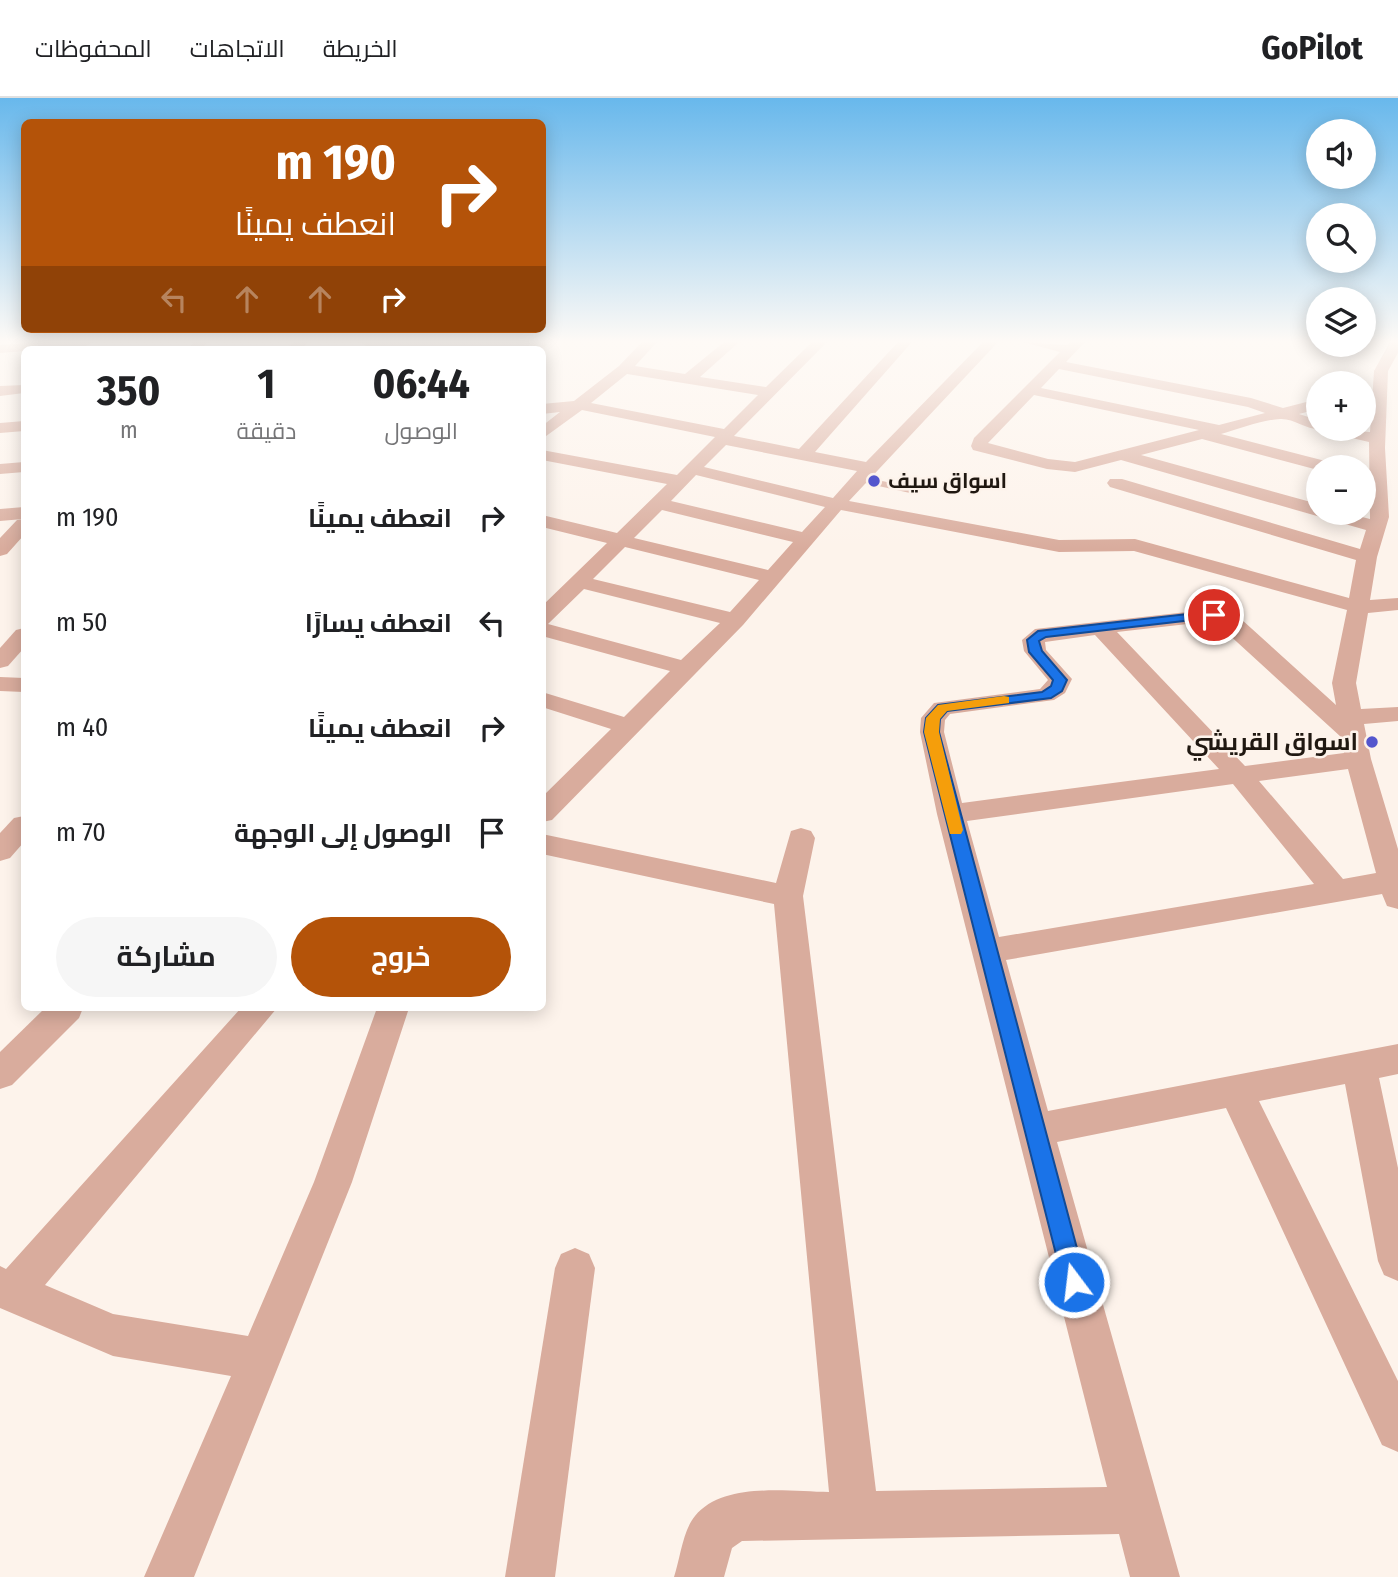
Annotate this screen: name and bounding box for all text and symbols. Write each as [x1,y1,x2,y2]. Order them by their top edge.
text: GoPilot [1261,28,1363,68]
text: المحفوظات [35,35,152,63]
text: الاتجاهات [190,35,285,63]
text: الخريطة [323,35,398,63]
map controls [1306,119,1376,525]
button: sound [1306,119,1376,189]
text: 190 m [276,133,396,192]
icon: right [420,147,511,238]
button: search [1306,203,1376,273]
text: انعطف يمينًا [235,205,396,243]
icon: left [155,280,193,318]
icon: ahead [228,280,266,318]
icon: ahead [301,280,339,318]
icon: right [374,280,412,318]
button: layers [1306,287,1376,357]
text: 1 [258,359,275,409]
text: 06:44 [372,359,470,409]
text: 350 [97,366,161,416]
button: + [1306,371,1376,441]
text: m [120,416,138,444]
text: دقيقة [237,417,296,445]
text: الوصول [385,417,458,445]
button: − [1306,455,1376,525]
place label: اسواق سيف [888,468,1007,494]
marker: اسواق سيف [866,473,882,489]
icon: right [473,499,511,537]
text: 190 m [56,502,118,533]
text: انعطف يمينًا [308,503,452,534]
pin [1184,585,1244,645]
icon: arrive [1195,596,1233,634]
icon: left [473,604,511,642]
text: 50 m [56,607,108,638]
text: انعطف يسارًا [305,608,452,639]
icon: right [473,709,511,747]
text: 40 m [56,712,108,743]
text: انعطف يمينًا [308,713,452,744]
place label: اسواق القريشي [1186,728,1358,761]
marker: اسواق القريشي [1364,734,1380,750]
icon: arrive [473,814,511,852]
text: 70 m [56,817,106,848]
text: الوصول إلى الوجهة [234,818,452,849]
button: مشاركة [56,917,277,997]
button: خروج [291,917,511,997]
position arrow [1037,1245,1111,1319]

